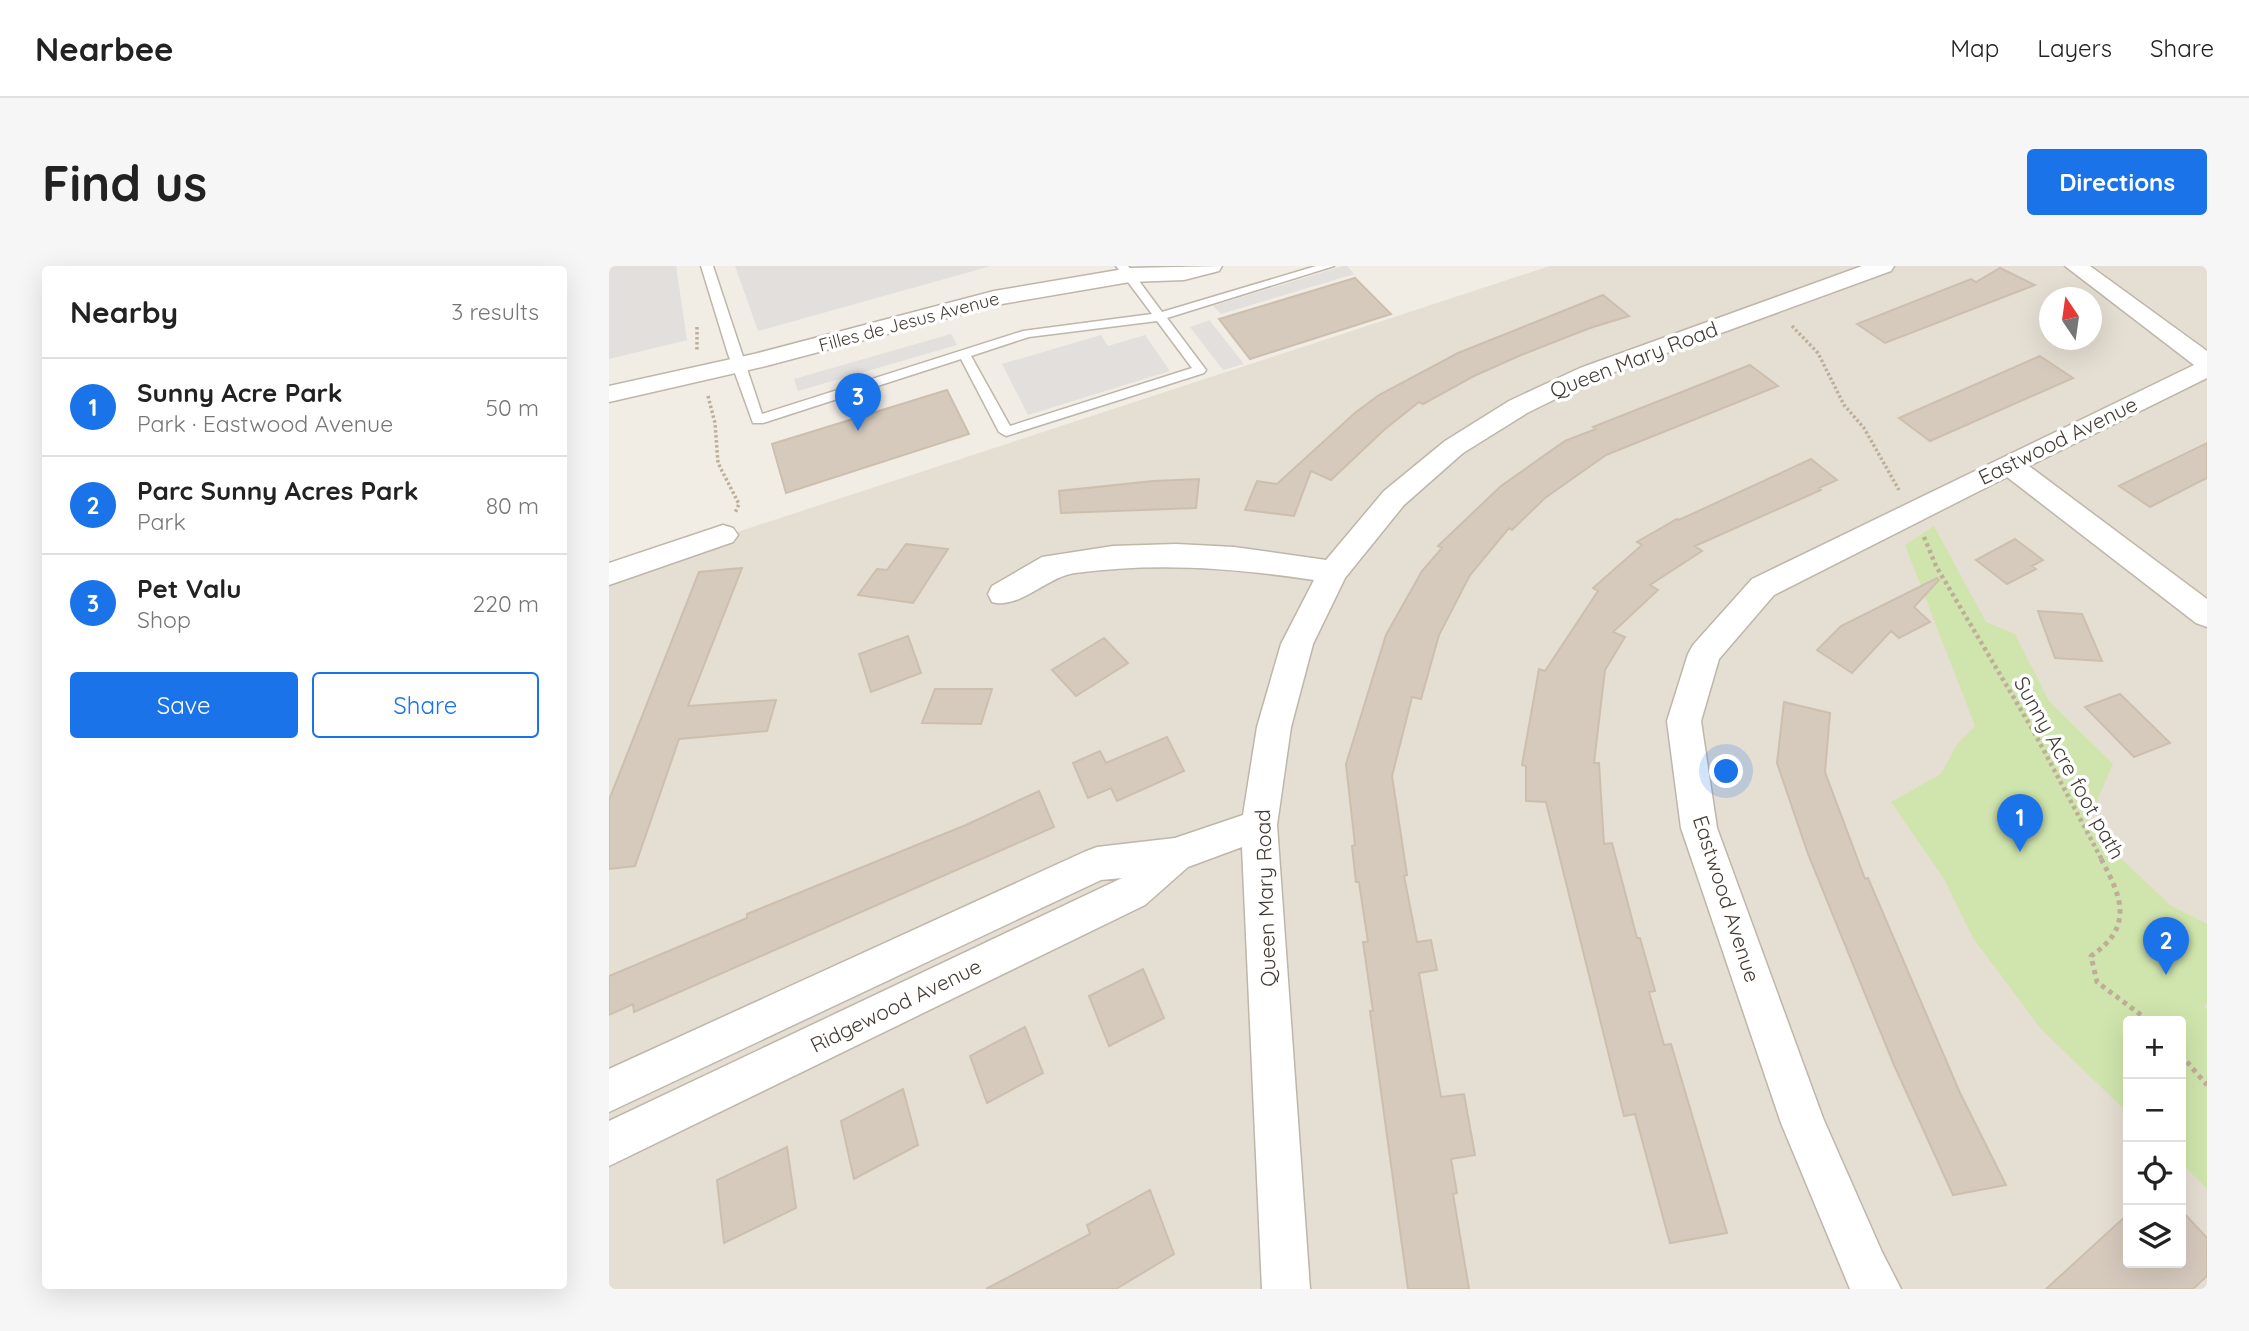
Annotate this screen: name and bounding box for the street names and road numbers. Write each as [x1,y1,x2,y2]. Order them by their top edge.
street label: Filles de Jesus Avenue [816,286,1002,357]
street label: Queen Mary Road [1546,315,1721,403]
street label: Eastwood Avenue [1974,390,2141,490]
street label: Sunny Acre foot path [2009,672,2131,863]
street label: Queen Mary Road [1249,809,1281,987]
street label: Eastwood Avenue [1688,812,1766,985]
street label: Ridgewood Avenue [806,952,985,1058]

